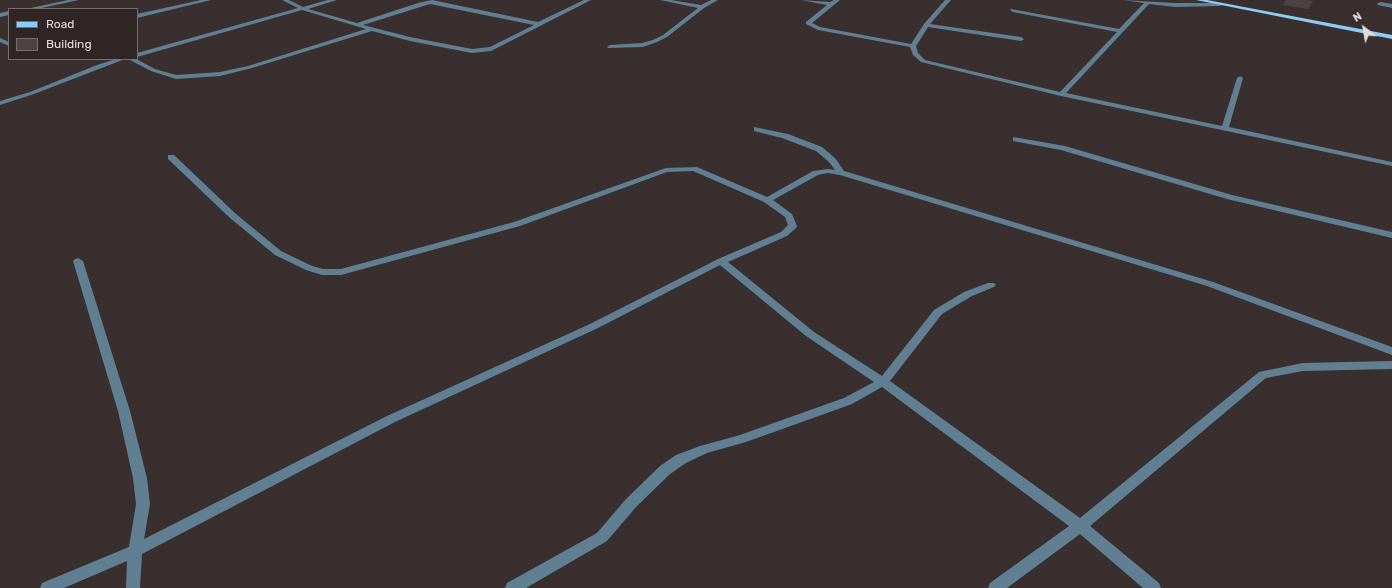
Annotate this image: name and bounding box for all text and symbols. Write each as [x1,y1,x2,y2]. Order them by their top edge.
legend [8,8,138,60]
north arrow [1344,8,1384,48]
text: N [1351,10,1364,25]
text: Road [46,17,74,31]
text: Building [46,37,92,51]

